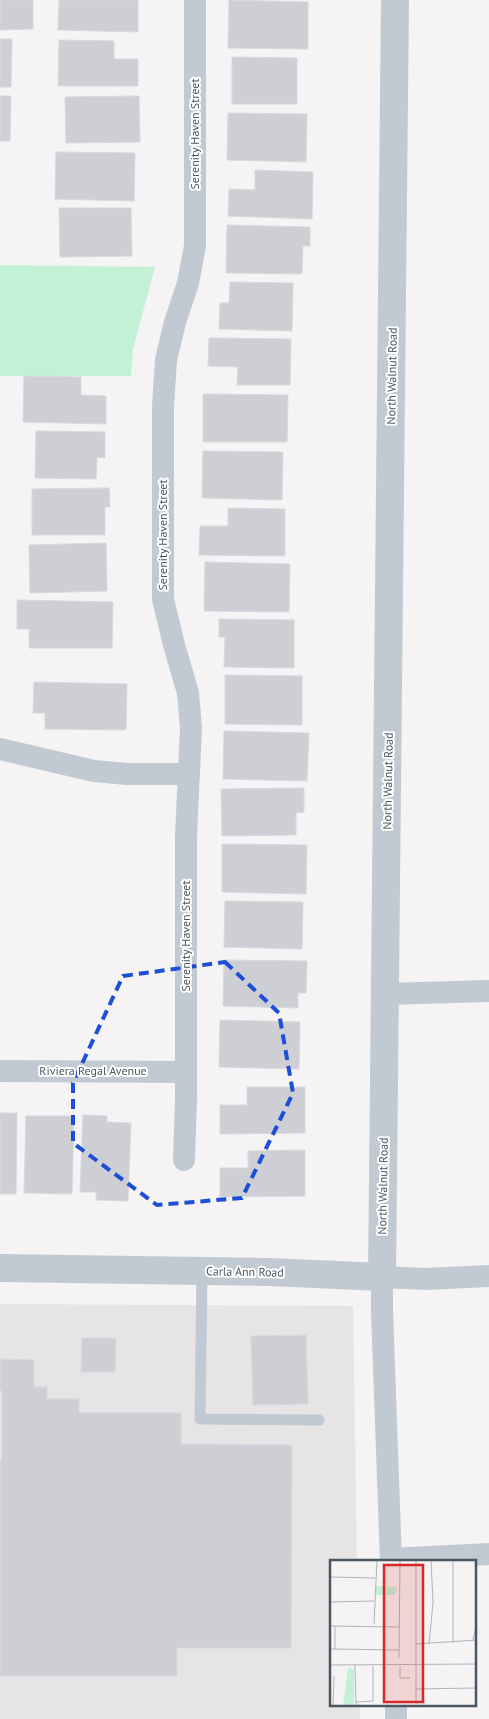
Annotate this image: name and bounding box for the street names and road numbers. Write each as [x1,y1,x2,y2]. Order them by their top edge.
street label: Serenity Haven Street [187,78,202,190]
street label: North Walnut Road [383,327,400,425]
street label: Serenity Haven Street [155,479,170,591]
street label: North Walnut Road [379,732,396,830]
street label: Serenity Haven Street [178,880,193,992]
street label: Riviera Regal Avenue [39,1063,147,1078]
street label: North Walnut Road [374,1137,391,1235]
street label: Carla Ann Road [206,1263,284,1280]

